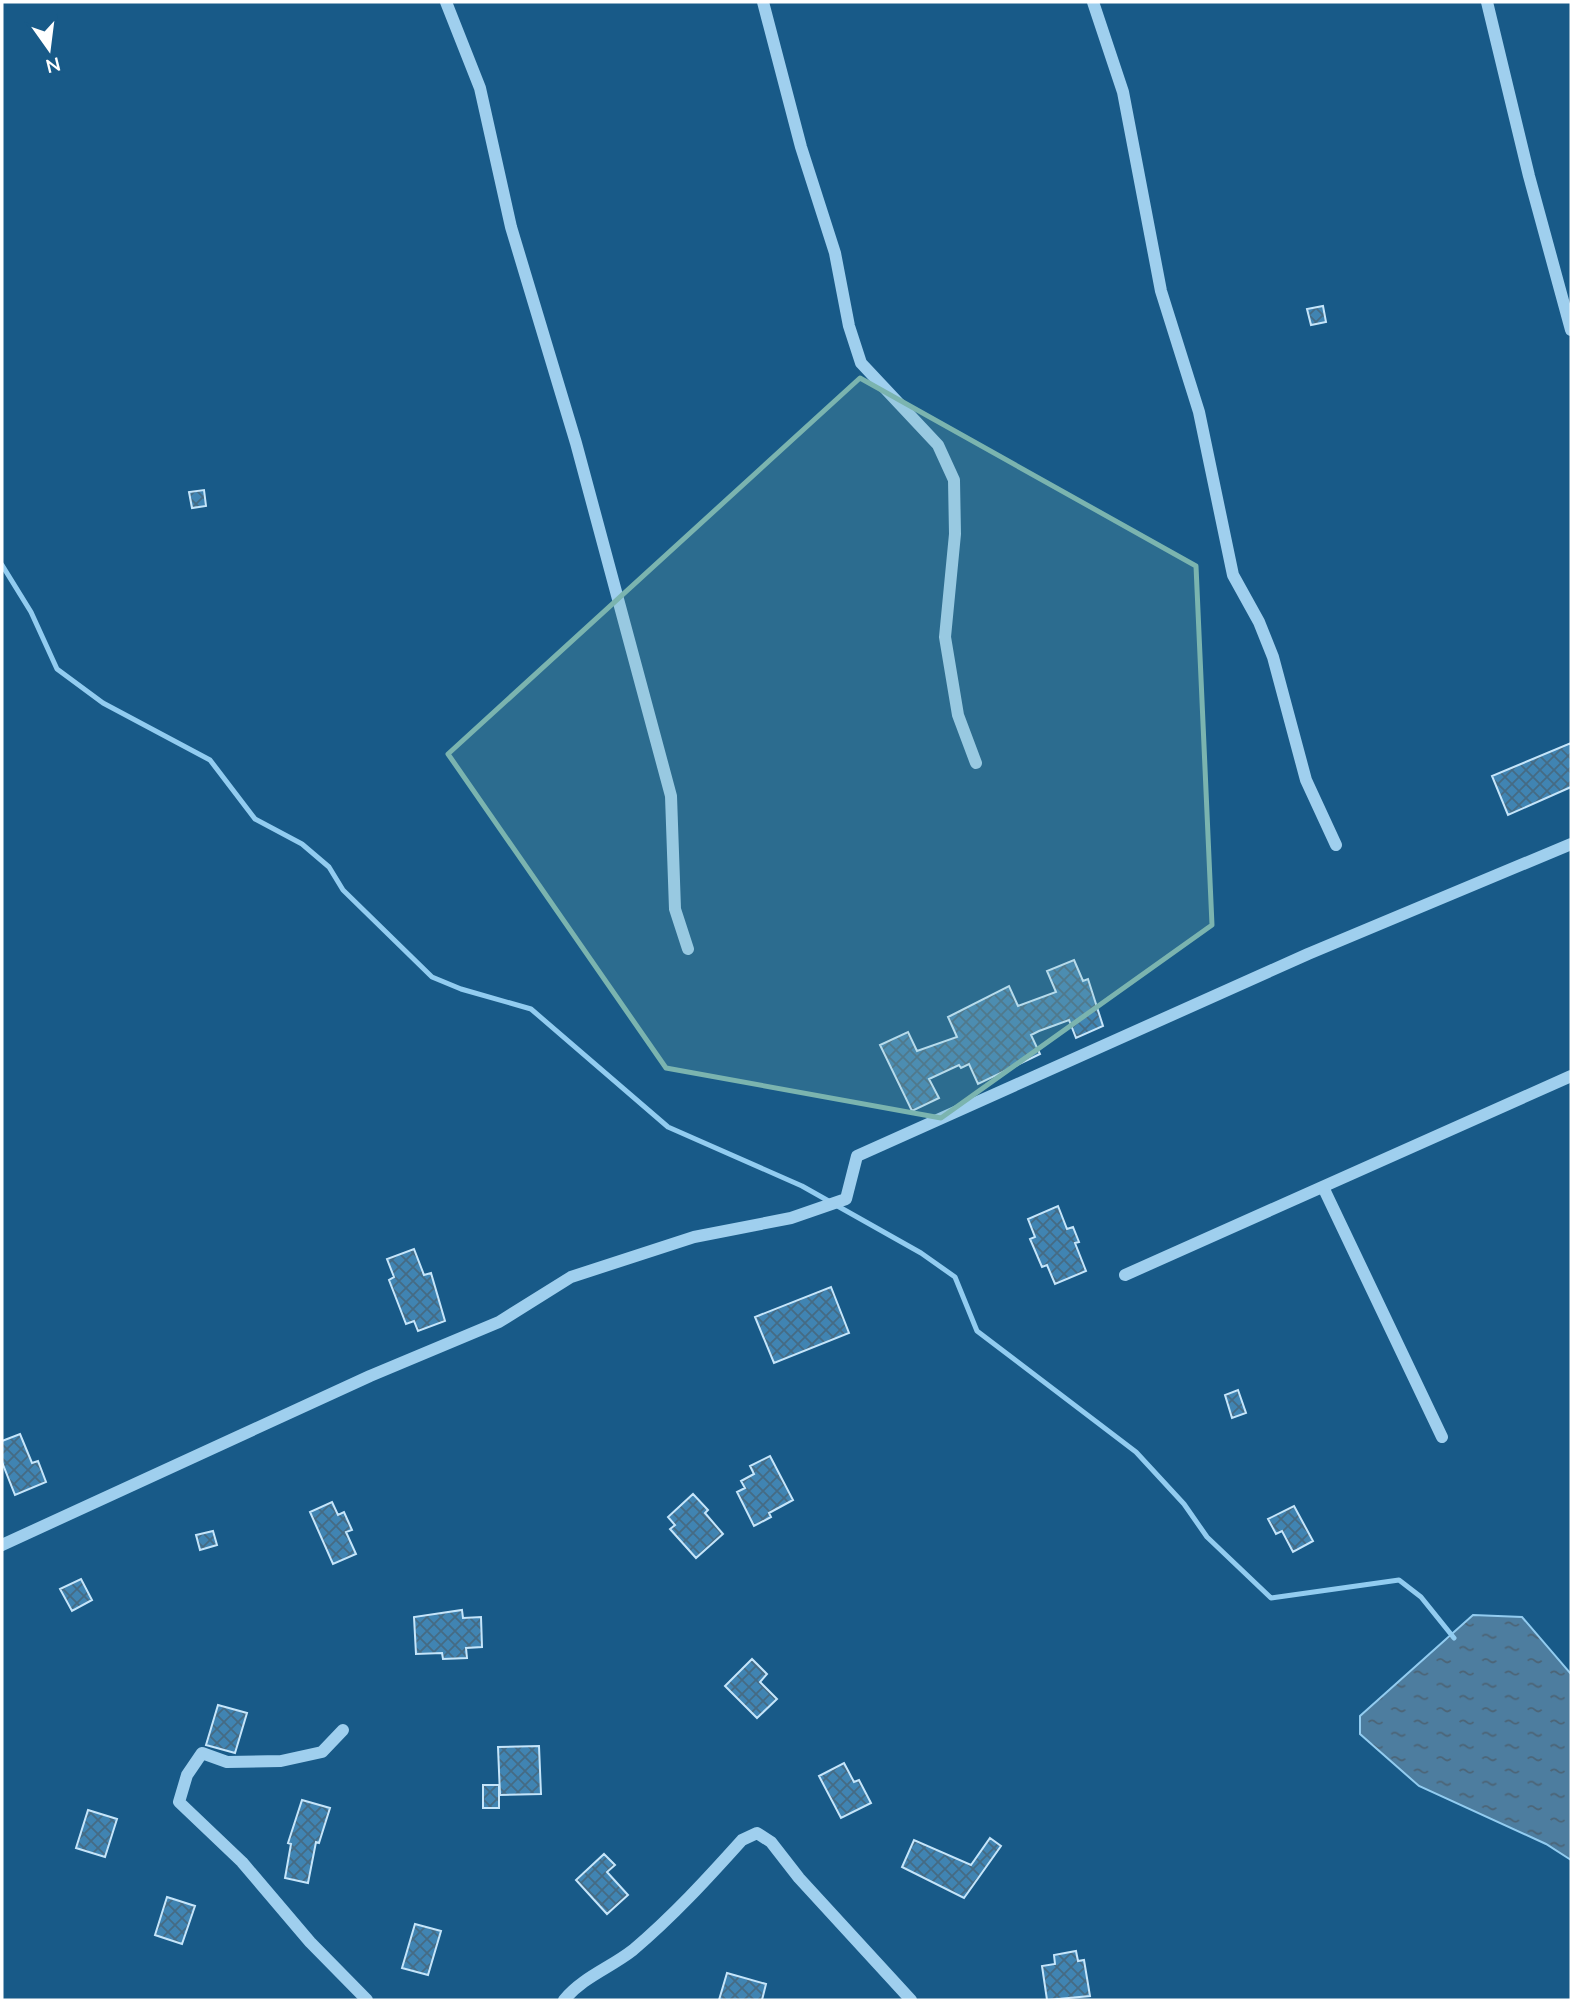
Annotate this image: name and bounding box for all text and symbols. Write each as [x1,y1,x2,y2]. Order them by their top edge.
north arrow [14,14,84,84]
text: N [43,52,63,79]

